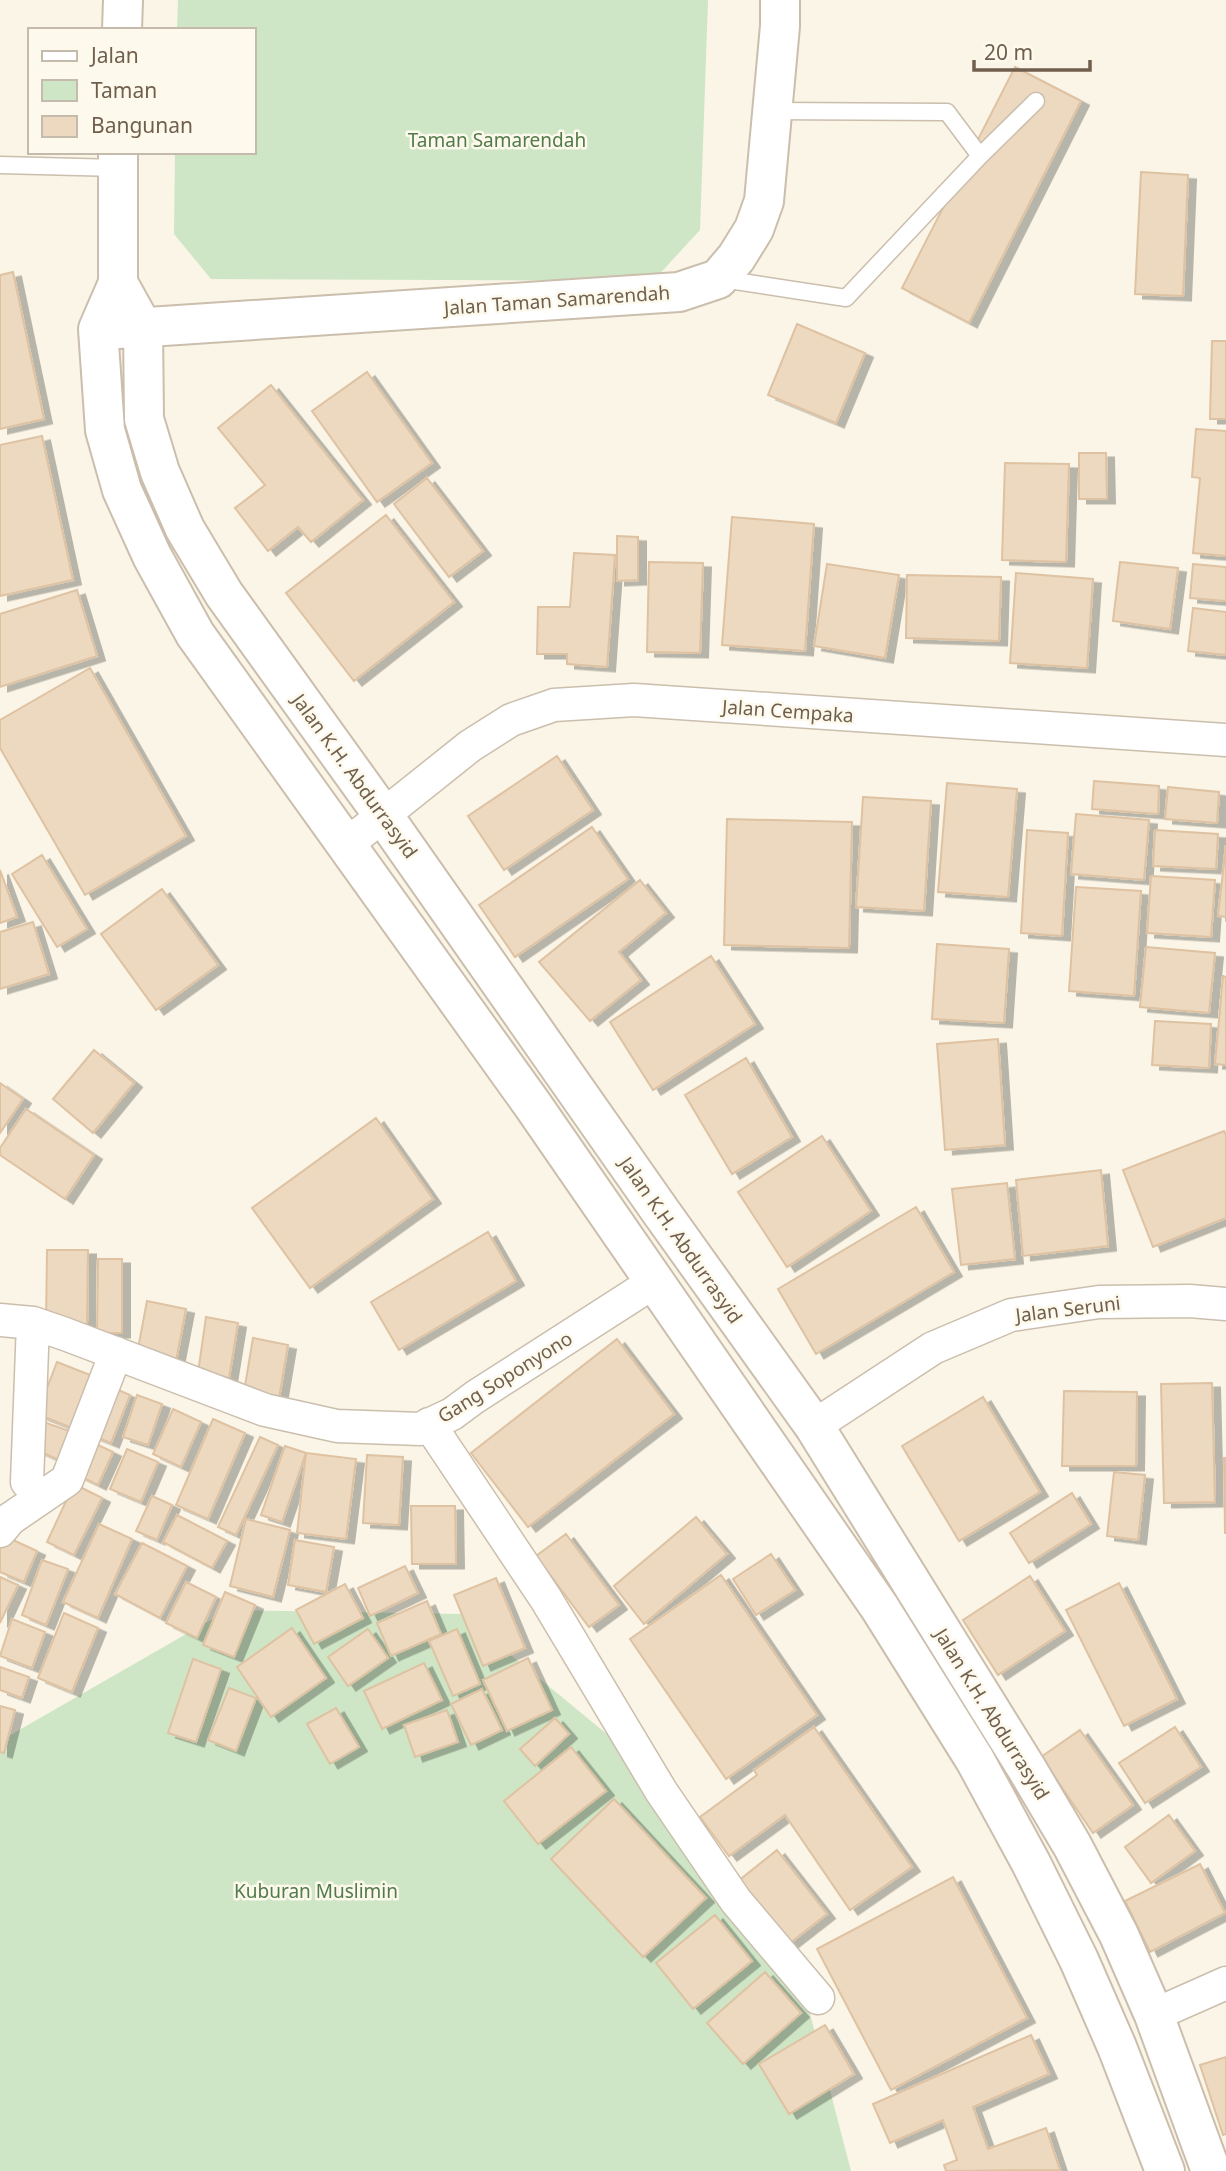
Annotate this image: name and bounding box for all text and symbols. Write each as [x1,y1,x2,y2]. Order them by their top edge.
legend [28,28,256,154]
scale bar [974,28,1090,72]
text: 20 m [984,38,1033,66]
text: Jalan [89,41,139,69]
text: Taman [91,76,157,104]
text: Bangunan [91,111,193,139]
park label: Taman Samarendah [408,127,586,153]
street label: Jalan Taman Samarendah [441,279,671,321]
street label: Jalan K.H. Abdurrasyid [285,687,424,864]
street label: Jalan Cempaka [719,693,855,729]
street label: Jalan K.H. Abdurrasyid [613,1150,748,1328]
street label: Jalan Seruni [1012,1290,1122,1329]
street label: Gang Soponyono [433,1325,577,1429]
street label: Jalan K.H. Abdurrasyid [928,1622,1055,1805]
park label: Kuburan Muslimin [234,1878,398,1904]

